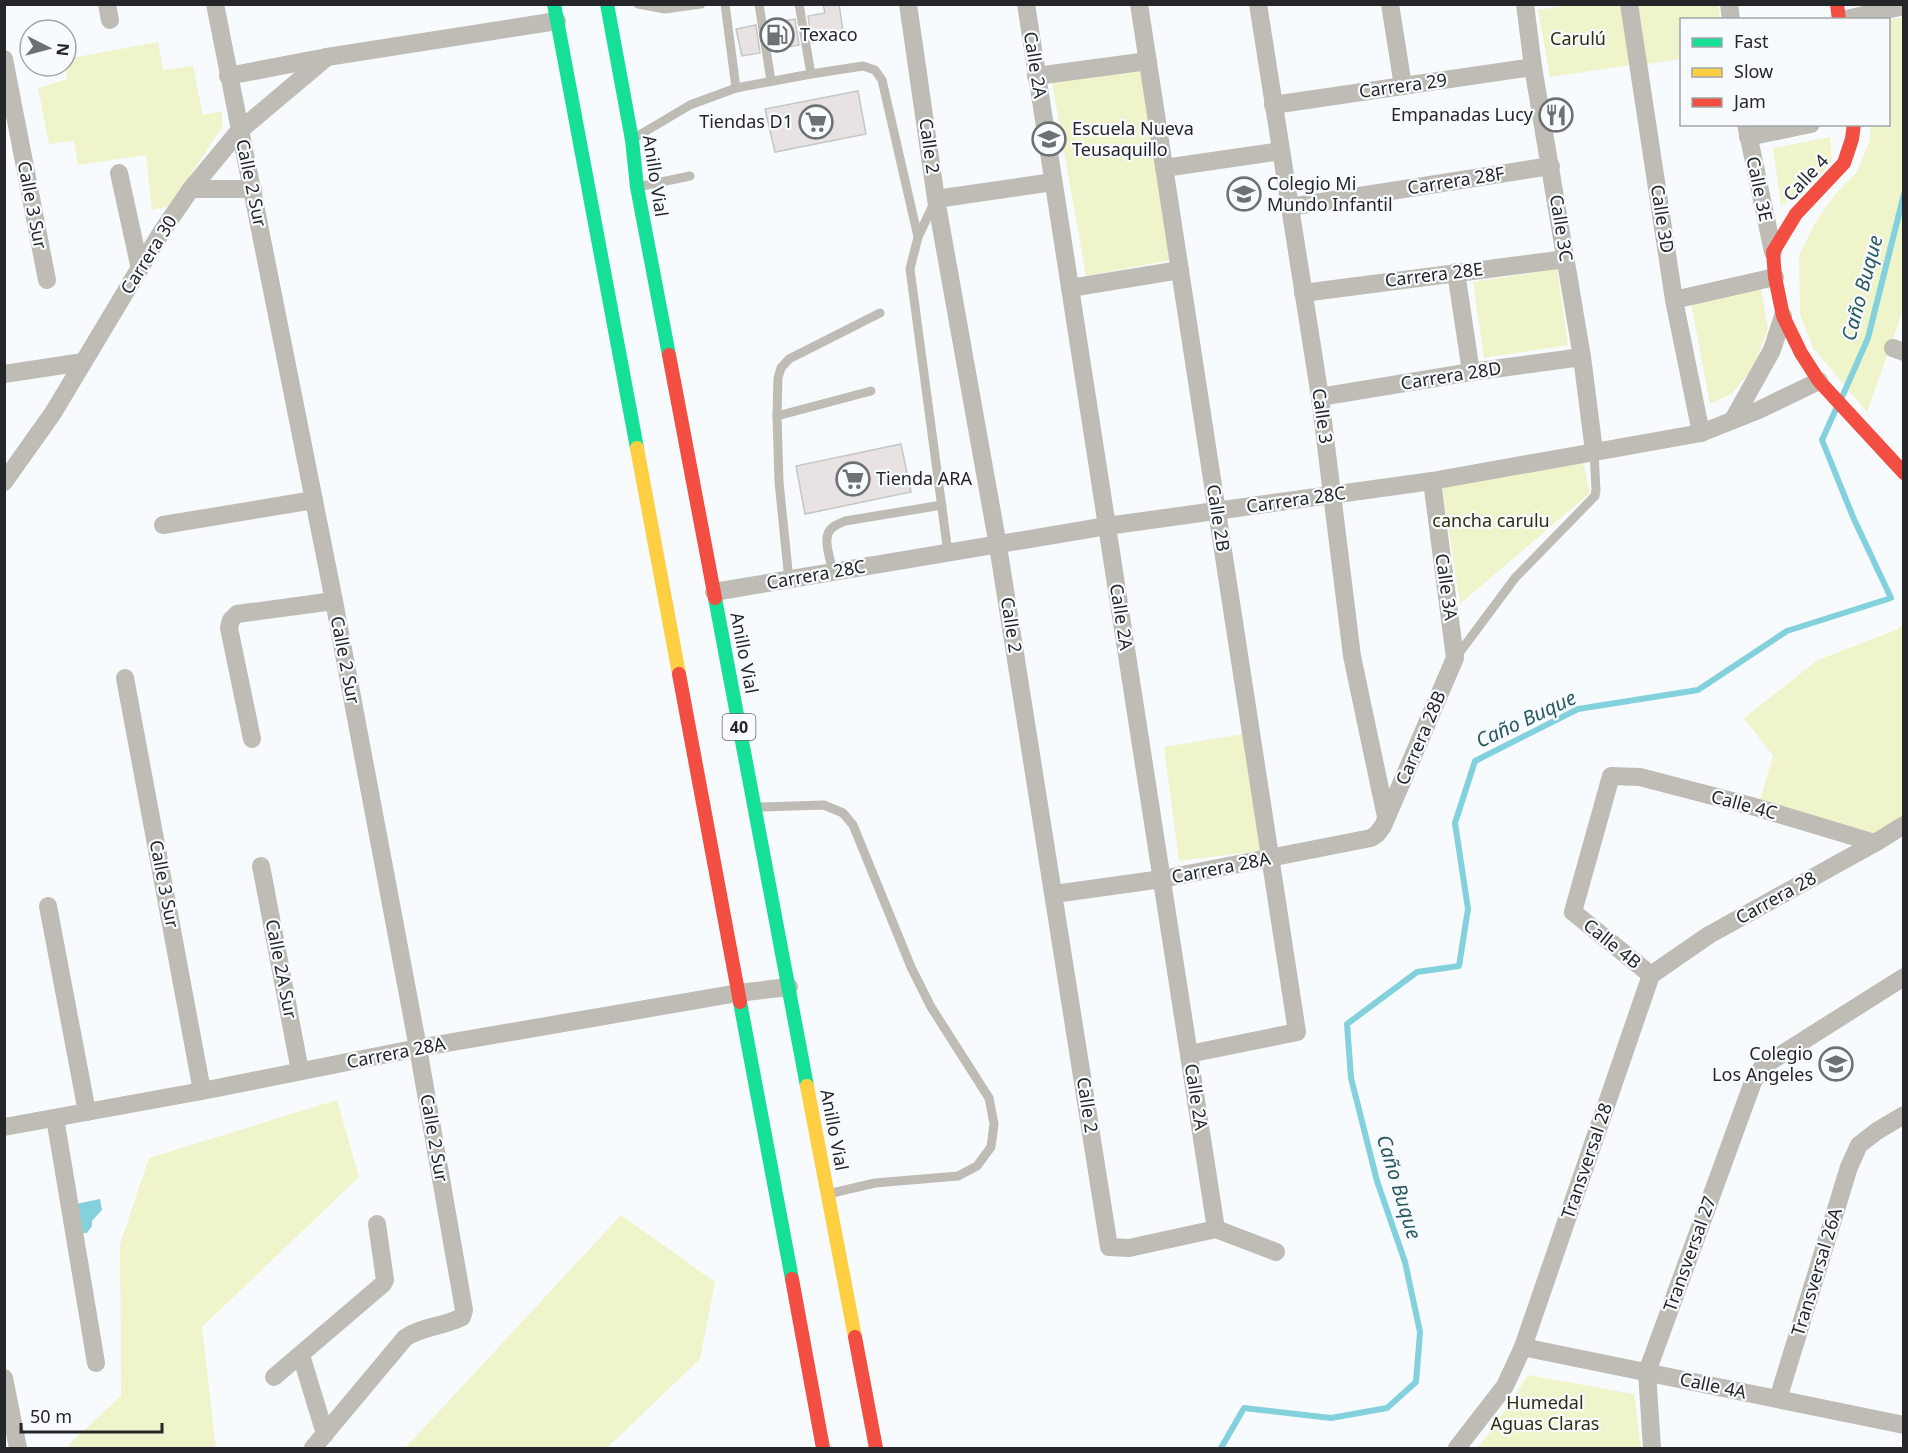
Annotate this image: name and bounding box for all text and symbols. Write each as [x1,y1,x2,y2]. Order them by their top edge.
fuel station icon: Texaco [759,17,795,53]
north arrow [18,18,78,78]
legend [1680,18,1890,126]
place label: Texaco [800,22,858,46]
park label: Carulú [1550,26,1606,50]
text: Fast [1734,29,1769,53]
street label: Calle 2A [1019,30,1053,100]
text: N [51,42,75,57]
text: Slow [1734,59,1773,83]
street label: Carrera 29 [1357,67,1448,103]
text: Jam [1732,89,1766,113]
restaurant icon: Empanadas Lucy [1538,97,1574,133]
place label: Empanadas Lucy [1391,102,1534,126]
supermarket icon: Tiendas D1 [798,104,834,140]
place label: Tiendas D1 [699,109,793,133]
place label: Escuela Nueva Teusaquillo [1072,116,1194,161]
street label: Calle 2 [914,117,946,175]
school or university icon: Escuela Nueva Teusaquillo [1031,121,1067,157]
street label: Anillo Vial [638,133,674,218]
street label: Calle 2 Sur [231,137,273,229]
street label: Calle 4 [1777,149,1833,206]
street label: Calle 3E [1741,154,1779,224]
street label: Calle 3 Sur [13,159,53,251]
street label: Carrera 28F [1406,161,1506,200]
place label: Colegio Mi Mundo Infantil [1267,171,1393,216]
school or university icon: Colegio Mi Mundo Infantil [1226,176,1262,212]
street label: Calle 3D [1646,183,1680,255]
street label: Calle 3C [1545,193,1579,263]
street label: Carrera 30 [115,211,182,298]
water label: Caño Buque [1835,232,1889,343]
street label: Carrera 28E [1383,256,1484,292]
street label: Carrera 28D [1399,355,1503,395]
street label: Calle 3 [1307,387,1339,445]
supermarket icon: Tienda ARA [835,461,871,497]
place label: Tienda ARA [876,466,972,490]
street label: Carrera 28C [1245,480,1347,518]
street label: Calle 2B [1202,483,1236,553]
park label: cancha carulu [1432,508,1550,532]
street label: Calle 3A [1430,552,1464,622]
street label: Carrera 28C [765,554,867,595]
street label: Calle 2A [1105,582,1139,652]
street label: Calle 2 [996,595,1028,654]
street label: Anillo Vial [725,610,765,696]
street label: Calle 2 Sur [326,614,366,706]
water label: Caño Buque [1471,684,1580,754]
street label: Carrera 28B [1389,687,1451,788]
road number: 40 [722,714,756,740]
street label: Calle 4C [1709,784,1780,824]
street label: Calle 3 Sur [145,838,185,930]
street label: Carrera 28A [1169,846,1273,888]
street label: Carrera 28 [1731,865,1820,929]
street label: Calle 4B [1579,913,1646,974]
street label: Calle 2A Sur [261,917,303,1021]
street label: Carrera 28A [344,1031,448,1073]
place label: Colegio Los Angeles [1712,1041,1813,1086]
school or university icon: Colegio Los Angeles [1818,1046,1854,1082]
street label: Calle 2A [1180,1062,1214,1132]
street label: Calle 2 [1072,1075,1104,1134]
street label: Anillo Vial [815,1087,855,1173]
street label: Calle 2 Sur [415,1092,455,1184]
street label: Transversal 28 [1555,1099,1617,1222]
water label: Caño Buque [1371,1131,1428,1242]
street label: Transversal 27 [1657,1193,1721,1315]
street label: Transversal 26A [1785,1204,1847,1339]
street label: Calle 4A [1678,1366,1749,1404]
park label: Humedal Aguas Claras [1490,1390,1600,1435]
scale bar [21,1396,162,1434]
text: 50 m [30,1404,72,1428]

